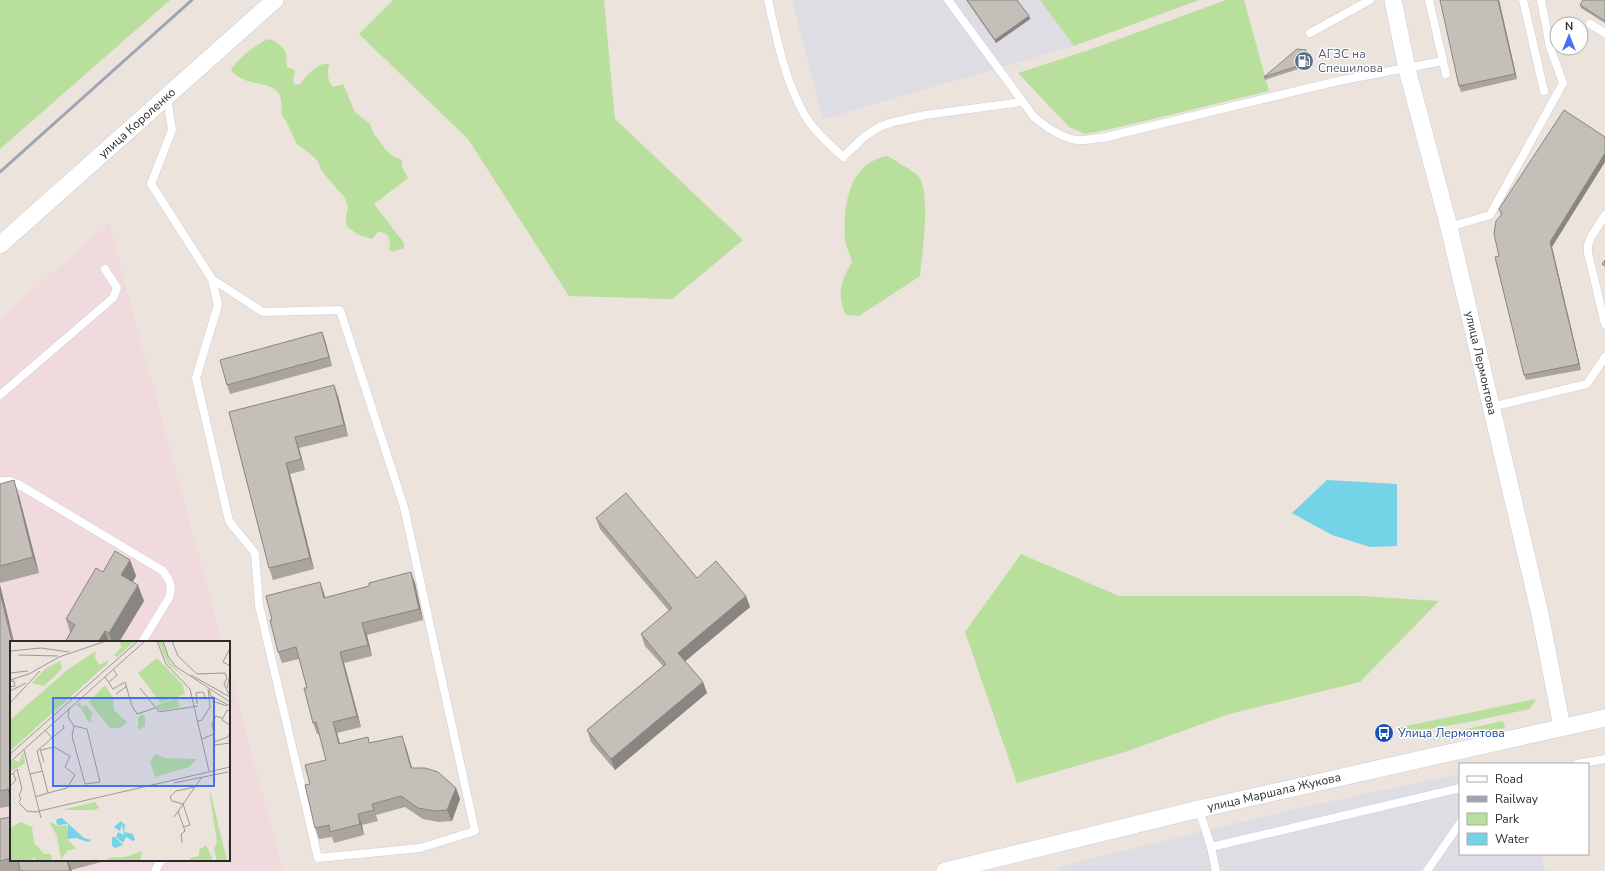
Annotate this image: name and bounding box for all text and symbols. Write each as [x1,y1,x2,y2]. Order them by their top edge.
north arrow [1549,16,1589,56]
text: N [1565,19,1573,34]
place label: АГЗС на Спешилова [1318,46,1383,76]
fuel station icon: АГЗС на Спешилова [1293,50,1315,72]
street label: улица Короленко [95,84,179,162]
street label: улица Лермонтова [1461,310,1501,416]
inset map [10,641,230,861]
bus stop icon: Улица Лермонтова [1373,722,1395,744]
place label: Улица Лермонтова [1397,725,1505,741]
legend [1459,763,1589,855]
street label: улица Маршала Жукова [1206,769,1342,815]
text: Road [1495,771,1523,787]
text: Railway [1495,791,1539,807]
text: Park [1495,811,1520,827]
text: Water [1495,831,1529,847]

